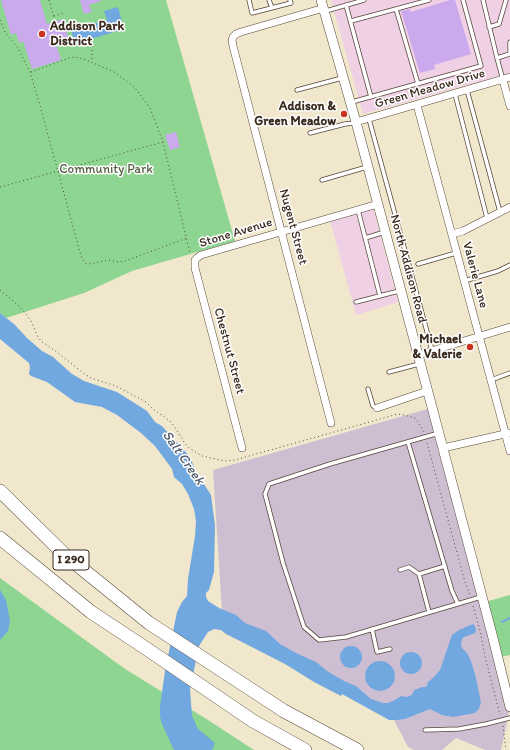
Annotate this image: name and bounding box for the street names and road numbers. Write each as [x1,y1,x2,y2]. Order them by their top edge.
street label: Green Meadow Drive [373,66,487,112]
street label: Nugent Street [275,187,311,267]
street label: North Addison Road [386,213,430,325]
street label: Stone Avenue [198,214,274,252]
street label: Valerie Lane [459,240,491,310]
street label: Chestnut Street [210,306,248,396]
road number: I 290 [53,550,89,570]

